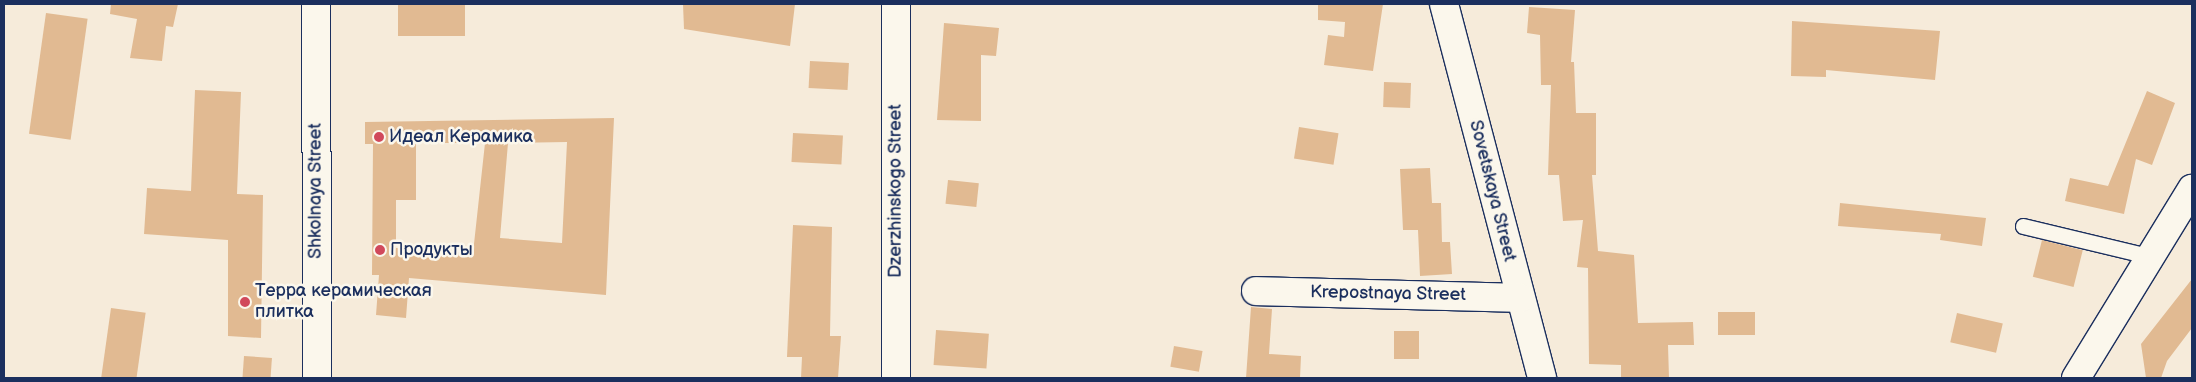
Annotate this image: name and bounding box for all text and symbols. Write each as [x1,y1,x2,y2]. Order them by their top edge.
street label: Dzerzhinskogo Street [885,104,907,278]
street label: Sovetskaya Street [1464,118,1520,264]
street label: Shkolnaya Street [305,123,327,259]
place label: Идеал Керамика [389,126,533,148]
marker: Идеал Керамика [373,131,385,143]
place label: Продукты [390,239,473,261]
marker: Продукты [374,244,386,256]
place label: Терра керамическая плитка [255,281,432,324]
street label: Krepostnaya Street [1310,282,1466,306]
marker: Терра керамическая плитка [239,296,251,308]

